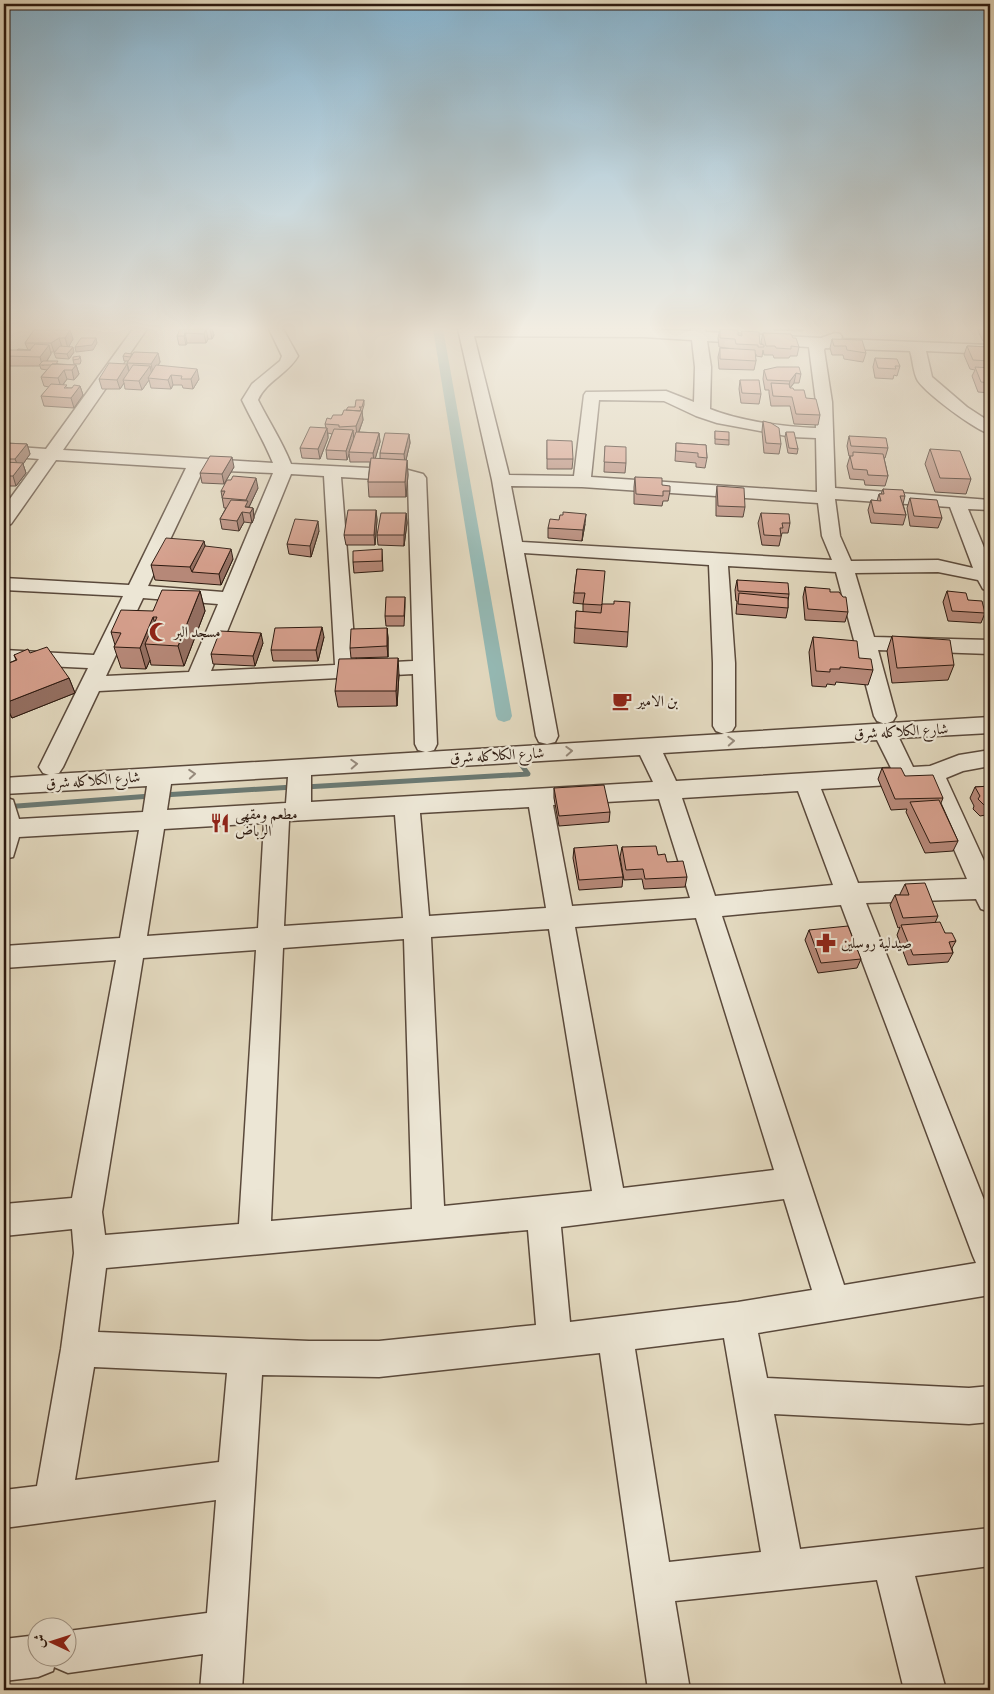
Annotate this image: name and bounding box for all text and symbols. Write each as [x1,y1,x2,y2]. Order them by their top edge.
mosque icon: مسجد البر [148,621,170,643]
place label: مسجد البر [172,622,221,642]
cafe icon: بن الامير [611,690,633,712]
place label: بن الامير [635,691,678,711]
street label: شارع الكلاكله شرق [853,719,949,746]
one-way arrow [727,736,735,747]
street label: شارع الكلاكله شرق [449,743,545,770]
one-way arrow [565,745,573,756]
one-way arrow [351,758,359,769]
street label: شارع الكلاكله شرق [45,767,141,796]
one-way arrow [188,768,196,779]
place label: مطعم ومقهى الرباض [235,804,298,841]
restaurant icon: مطعم ومقهى الرباض [209,812,231,834]
pharmacy icon: صيدلية روسلين [815,932,837,954]
place label: صيدلية روسلين [841,933,912,953]
north arrow [28,1616,78,1666]
text: ش [30,1633,49,1649]

